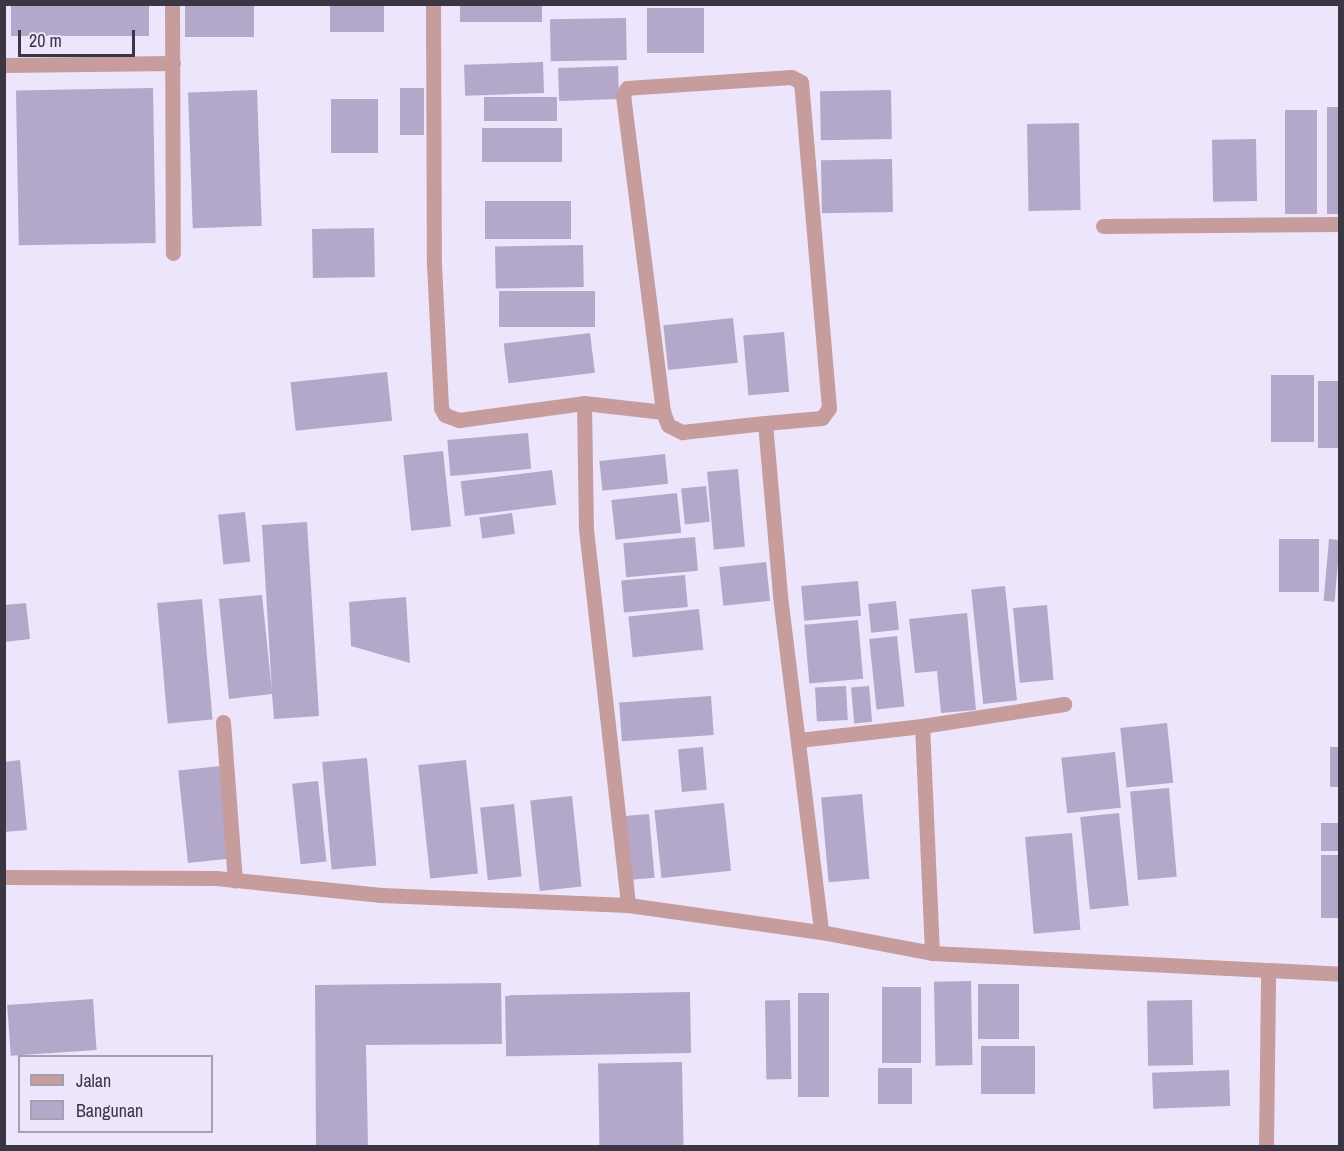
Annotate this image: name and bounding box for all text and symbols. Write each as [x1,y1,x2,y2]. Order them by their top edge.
scale bar [21,18,138,56]
text: 20 m [29,28,62,53]
legend [18,1055,213,1133]
text: Jalan [76,1068,111,1093]
text: Bangunan [76,1098,143,1123]

